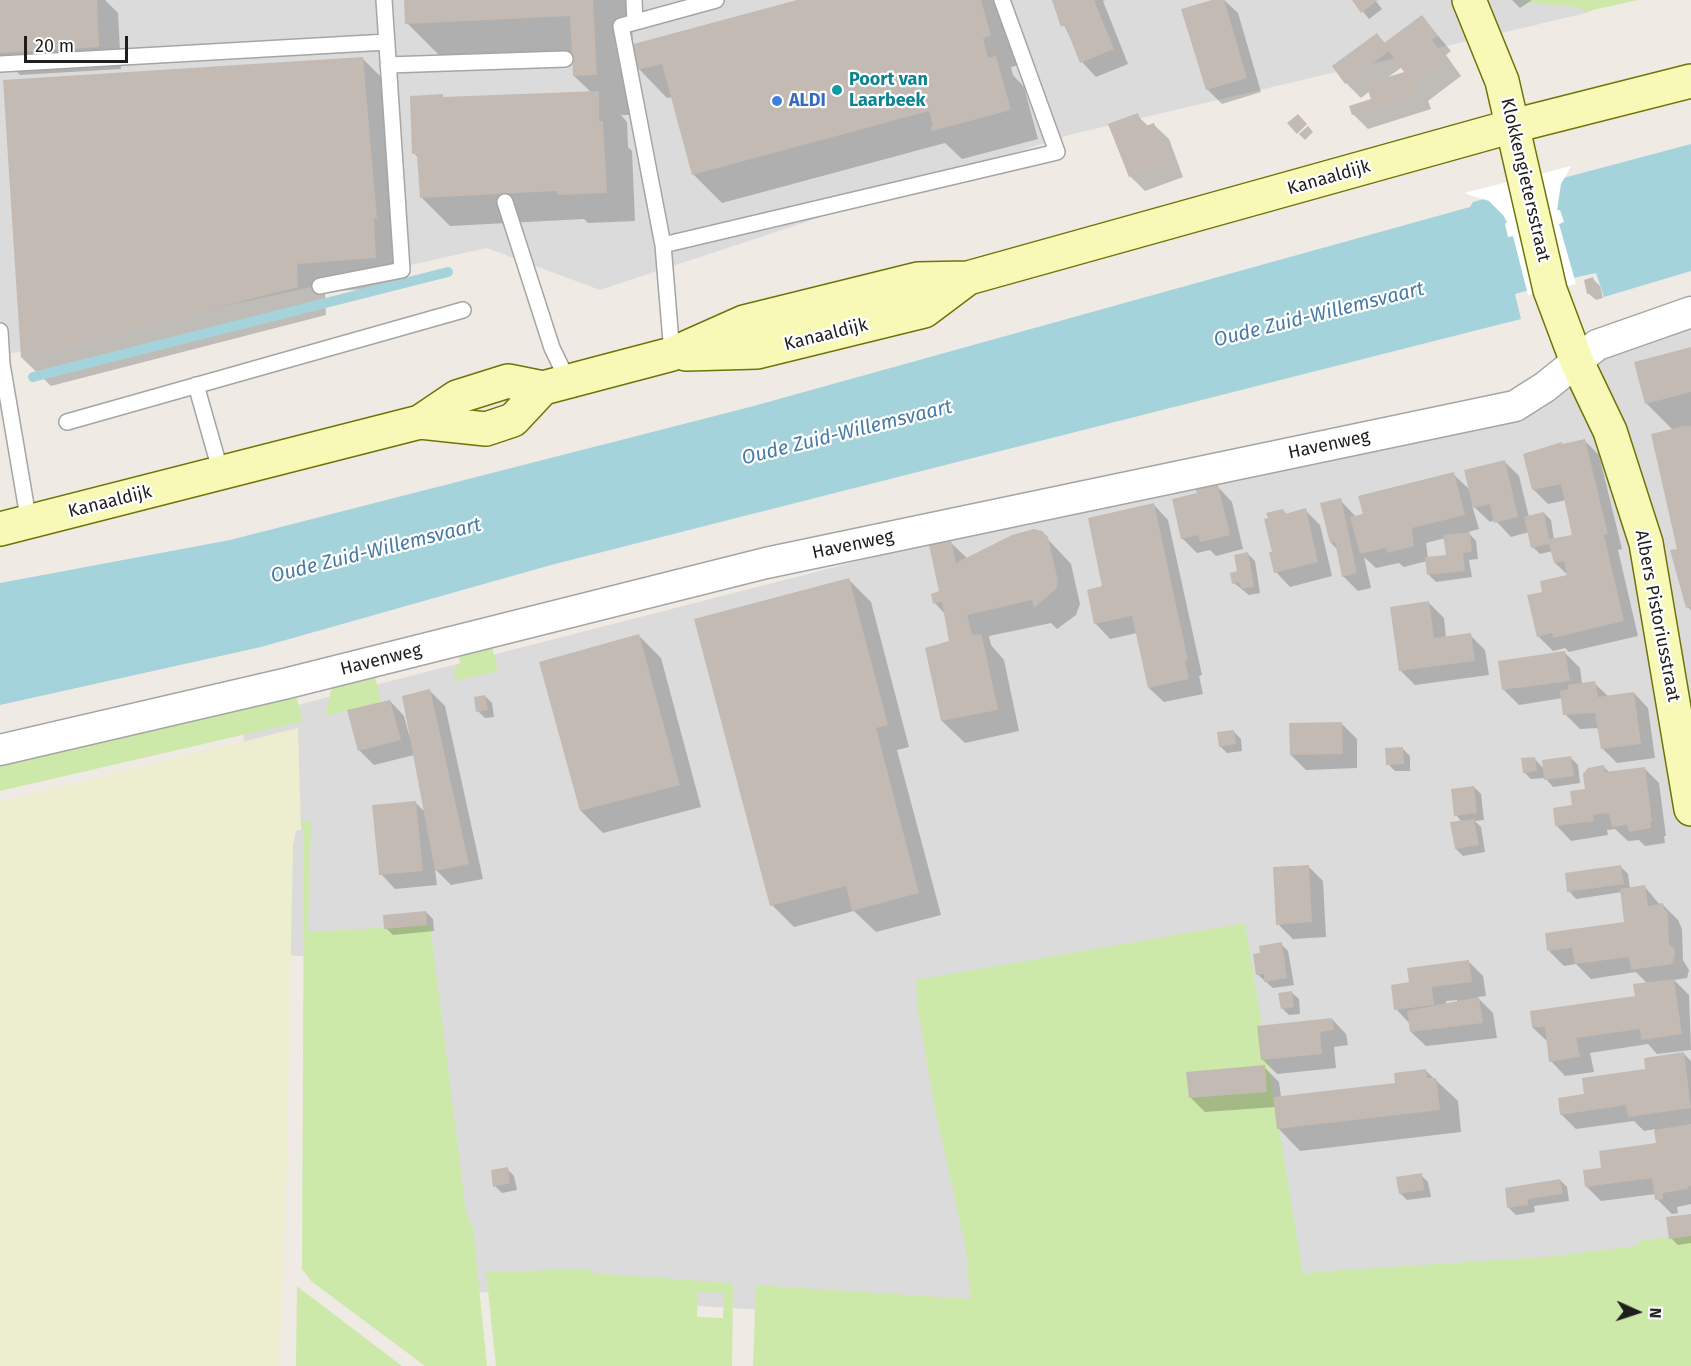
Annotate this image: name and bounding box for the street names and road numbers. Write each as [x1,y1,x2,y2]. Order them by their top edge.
street label: Klokkengietersstraat [1496,96,1554,264]
street label: Kanaaldijk [1285,156,1373,200]
street label: Kanaaldijk [782,314,870,356]
street label: Havenweg [1286,426,1372,464]
street label: Kanaaldijk [66,481,154,523]
street label: Havenweg [810,526,896,564]
street label: Albers Pistoriusstraat [1630,528,1684,704]
street label: Havenweg [338,639,424,681]

